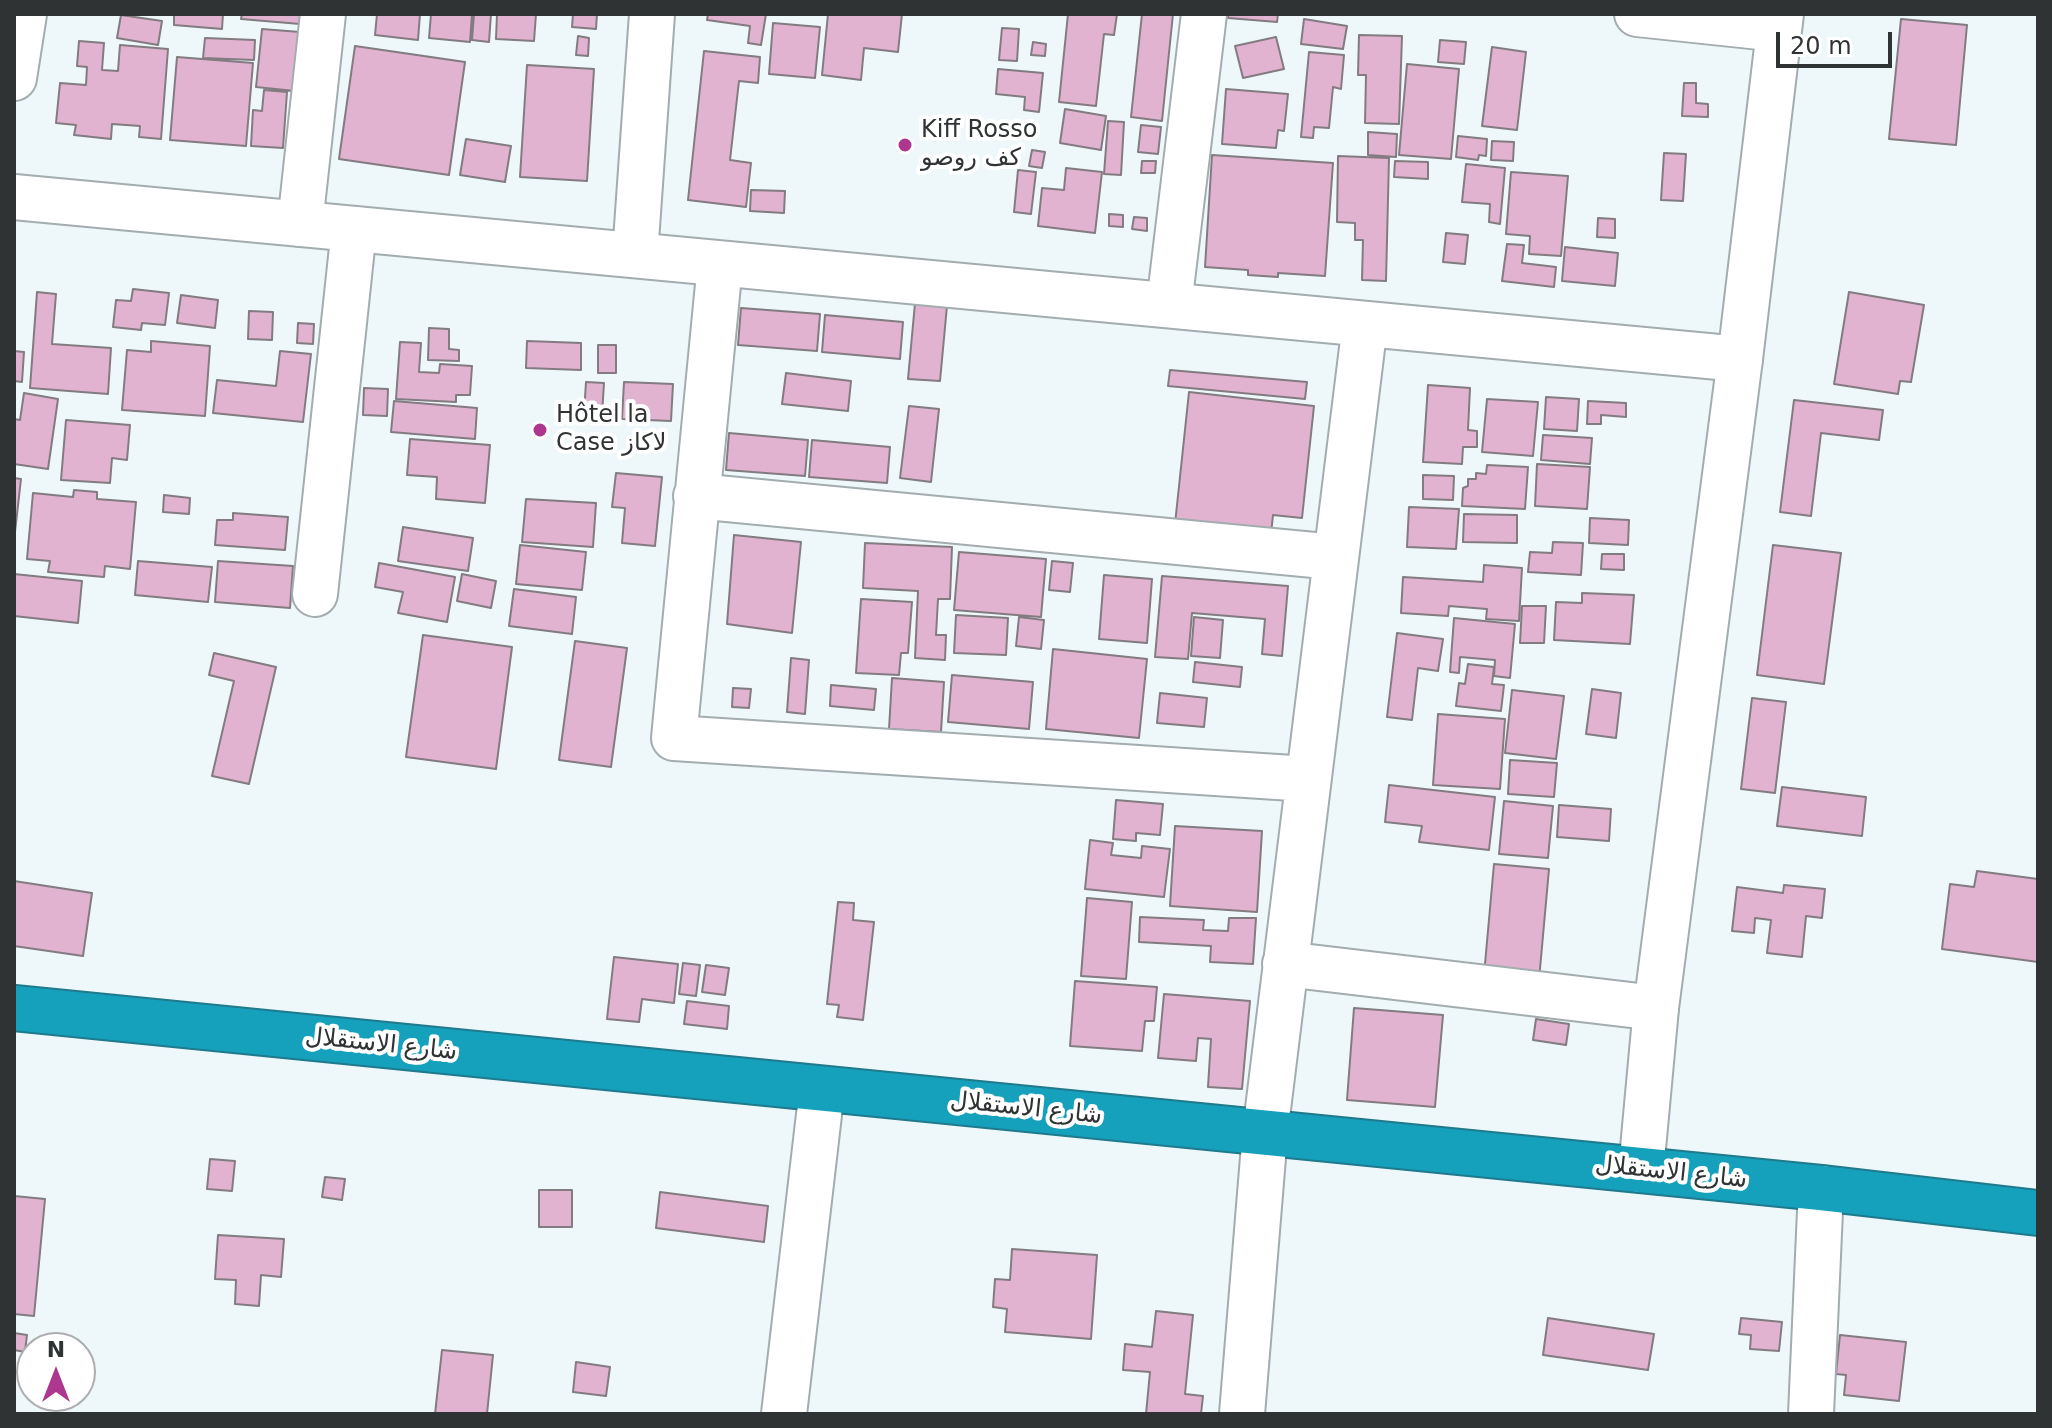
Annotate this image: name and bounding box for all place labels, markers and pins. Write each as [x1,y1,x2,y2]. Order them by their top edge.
place label: Kiff Rosso كف روصو [921,117,1038,173]
marker: Kiff Rosso كف روصو [896,136,914,154]
place label: Hôtel la Case لاكاز [556,402,666,458]
marker: Hôtel la Case لاكاز [531,421,549,439]

